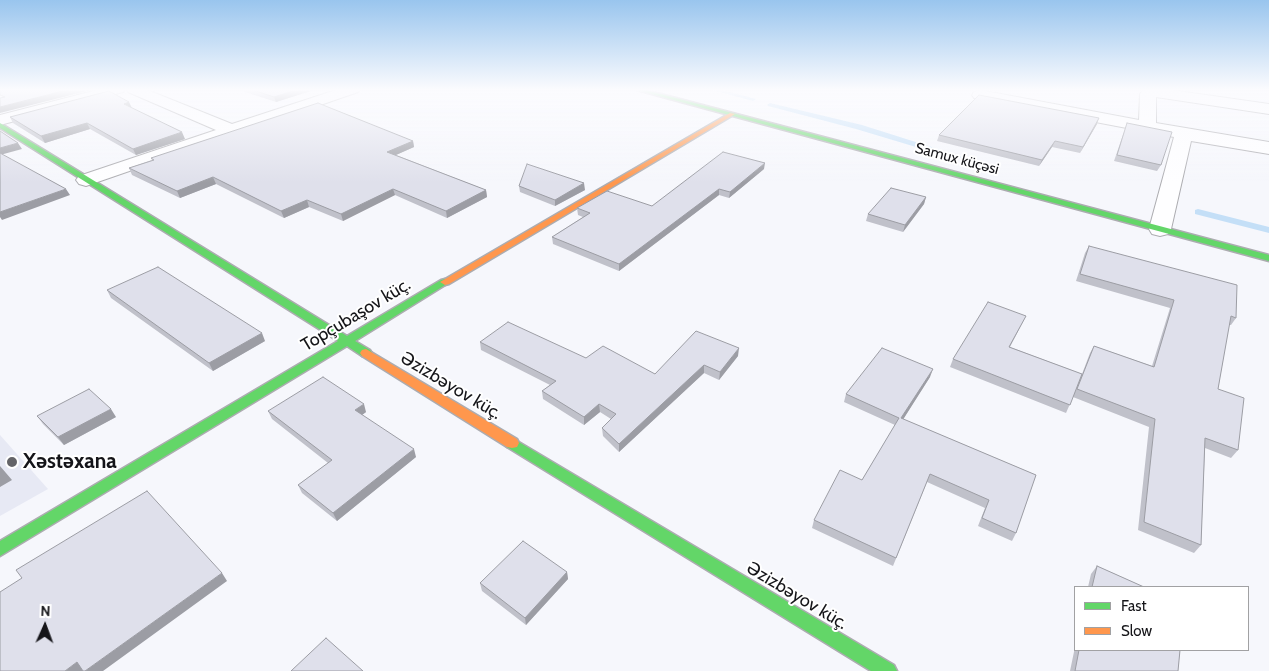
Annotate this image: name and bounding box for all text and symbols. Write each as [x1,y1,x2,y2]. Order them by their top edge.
street label: Samux küçəsi [913,139,1001,179]
street label: Topçubaşov küç. [297,274,415,356]
street label: Əzizbəyov küç. [397,348,505,424]
place label: Xəstəxana [23,449,117,475]
marker: Xəstəxana [5,455,19,469]
street label: Əzizbəyov küç. [743,558,851,634]
legend [1074,586,1249,651]
text: Fast [1121,597,1146,615]
north arrow [20,601,70,651]
text: N [40,602,51,620]
text: Slow [1121,622,1152,640]

